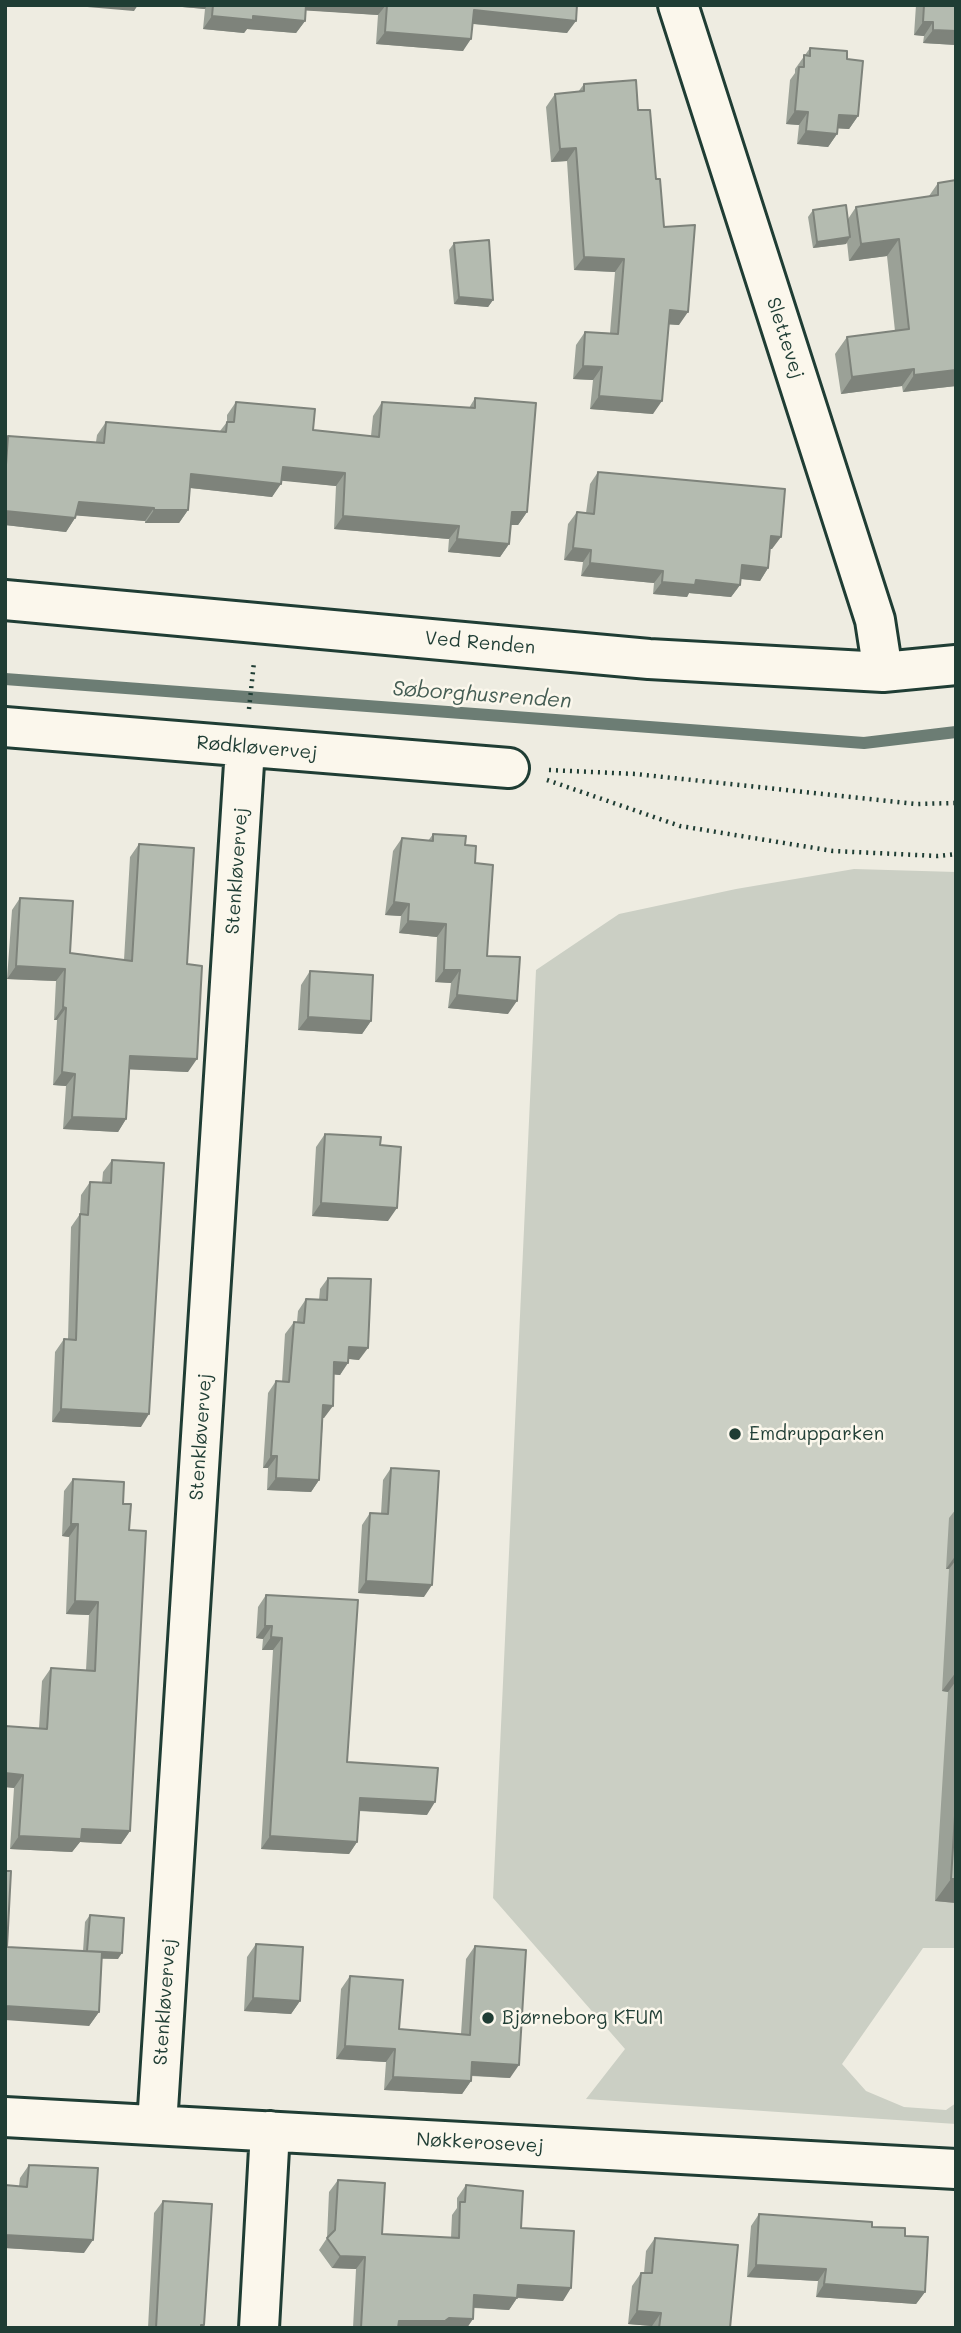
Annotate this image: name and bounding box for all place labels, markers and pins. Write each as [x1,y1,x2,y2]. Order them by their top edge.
place label: Emdrupparken [749,1423,884,1445]
marker: Emdrupparken [727,1426,743,1442]
place label: Bjørneborg KFUM [502,2007,663,2029]
marker: Bjørneborg KFUM [480,2010,496,2026]

